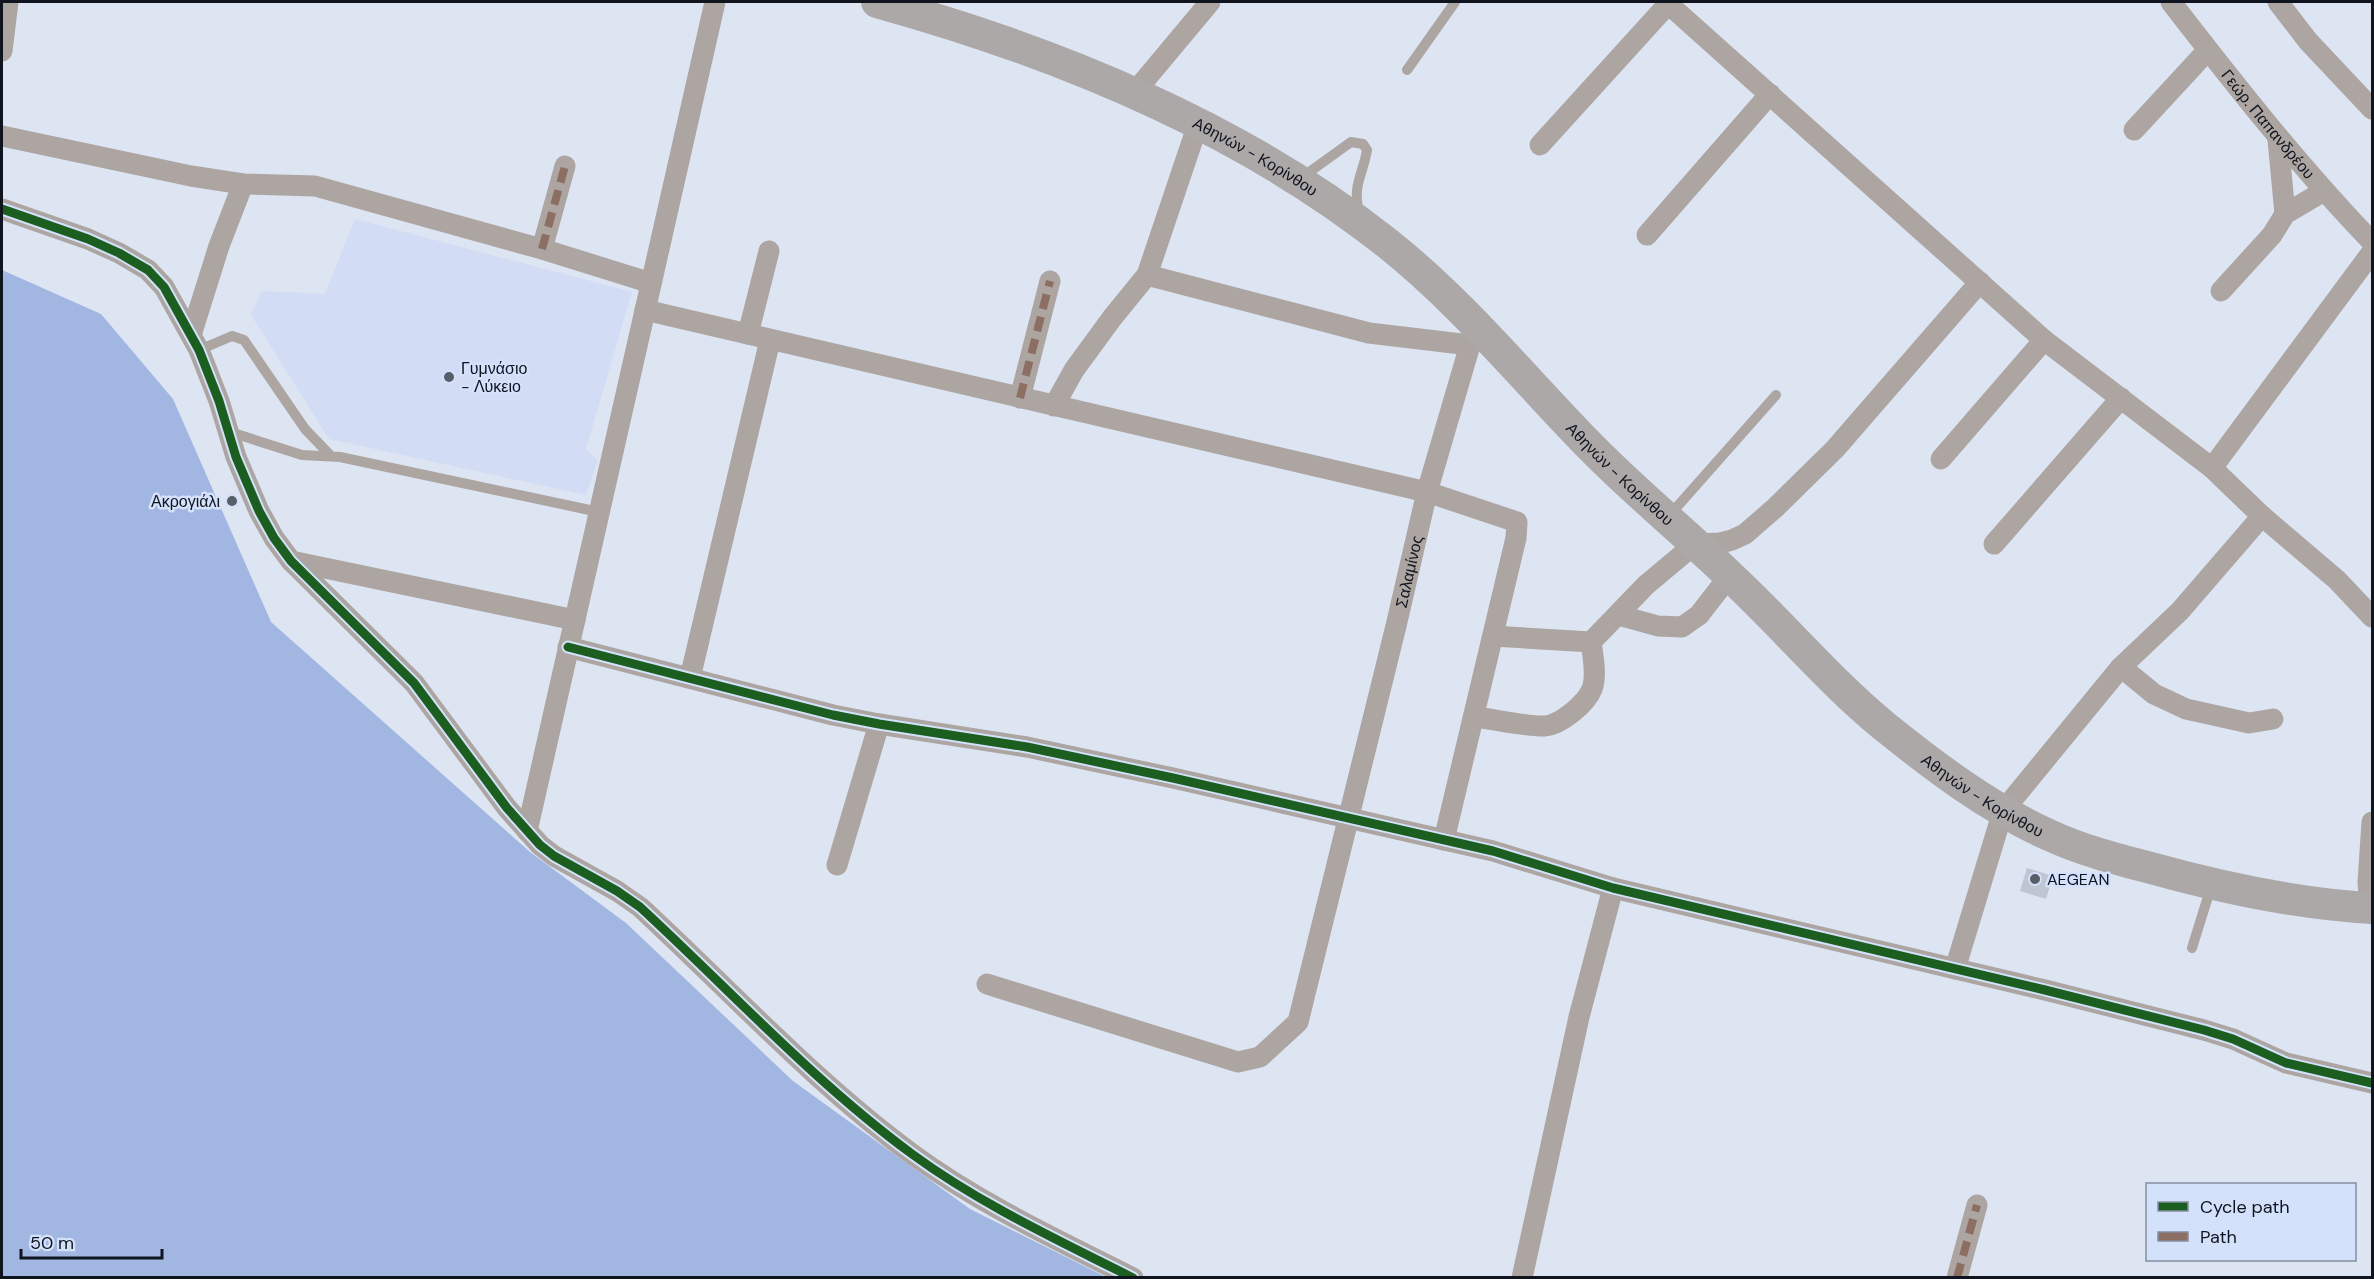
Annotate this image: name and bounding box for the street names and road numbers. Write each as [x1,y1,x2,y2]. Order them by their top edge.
street label: Γεώρ. Παπανδρέου [2217,65,2320,183]
street label: Αθηνών - Κορίνθου [1190,112,1322,201]
street label: Αθηνών - Κορίνθου [1562,418,1678,530]
street label: Σαλαμίνος [1390,533,1427,610]
street label: Αθηνών - Κορίνθου [1917,749,2047,841]

